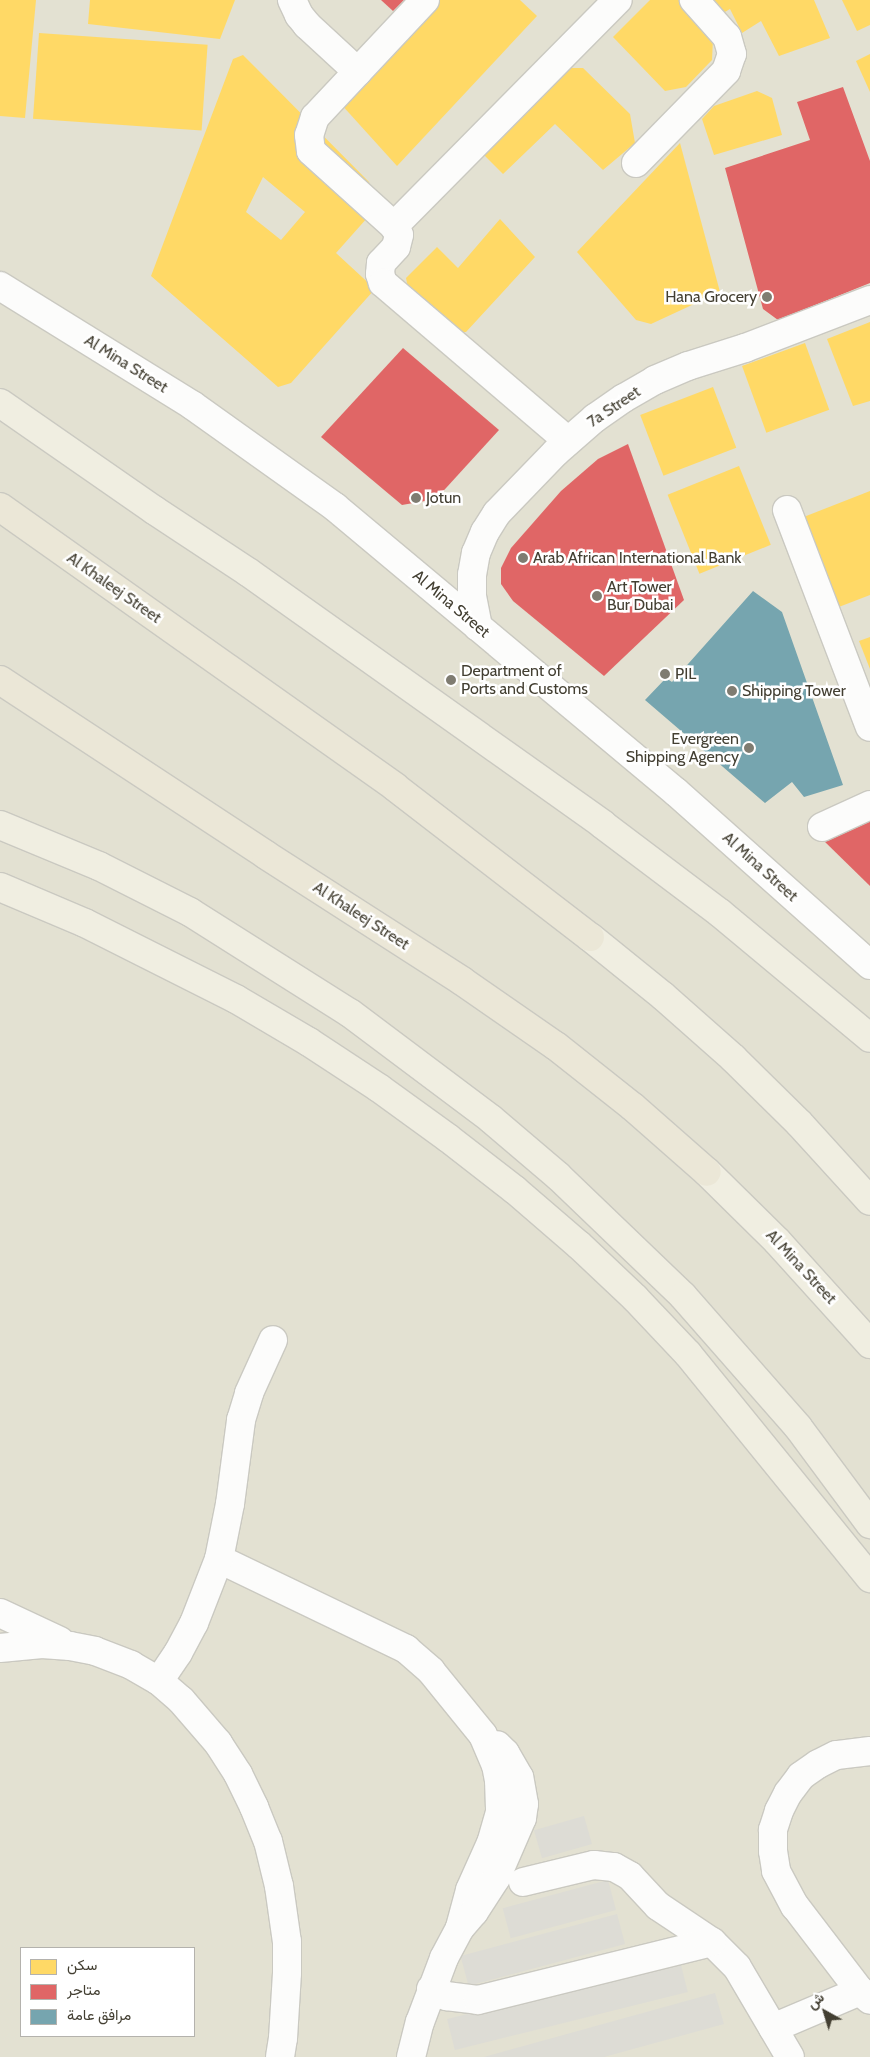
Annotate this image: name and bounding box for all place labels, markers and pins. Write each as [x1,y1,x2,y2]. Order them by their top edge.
place label: Hana Grocery [665,287,757,307]
marker: Hana Grocery [761,291,773,303]
place label: Jotun [426,488,461,508]
marker: Jotun [410,492,422,504]
place label: Arab African International Bank [533,548,742,568]
marker: Arab African International Bank [517,552,529,564]
place label: Art Tower Bur Dubai [607,577,673,615]
marker: Art Tower Bur Dubai [591,590,603,602]
place label: Department of Ports and Customs [461,661,588,699]
place label: PIL [675,664,696,684]
marker: PIL [659,668,671,680]
marker: Department of Ports and Customs [445,674,457,686]
place label: Shipping Tower [742,681,846,701]
marker: Shipping Tower [726,685,738,697]
place label: Evergreen Shipping Agency [626,729,739,767]
marker: Evergreen Shipping Agency [743,742,755,754]

